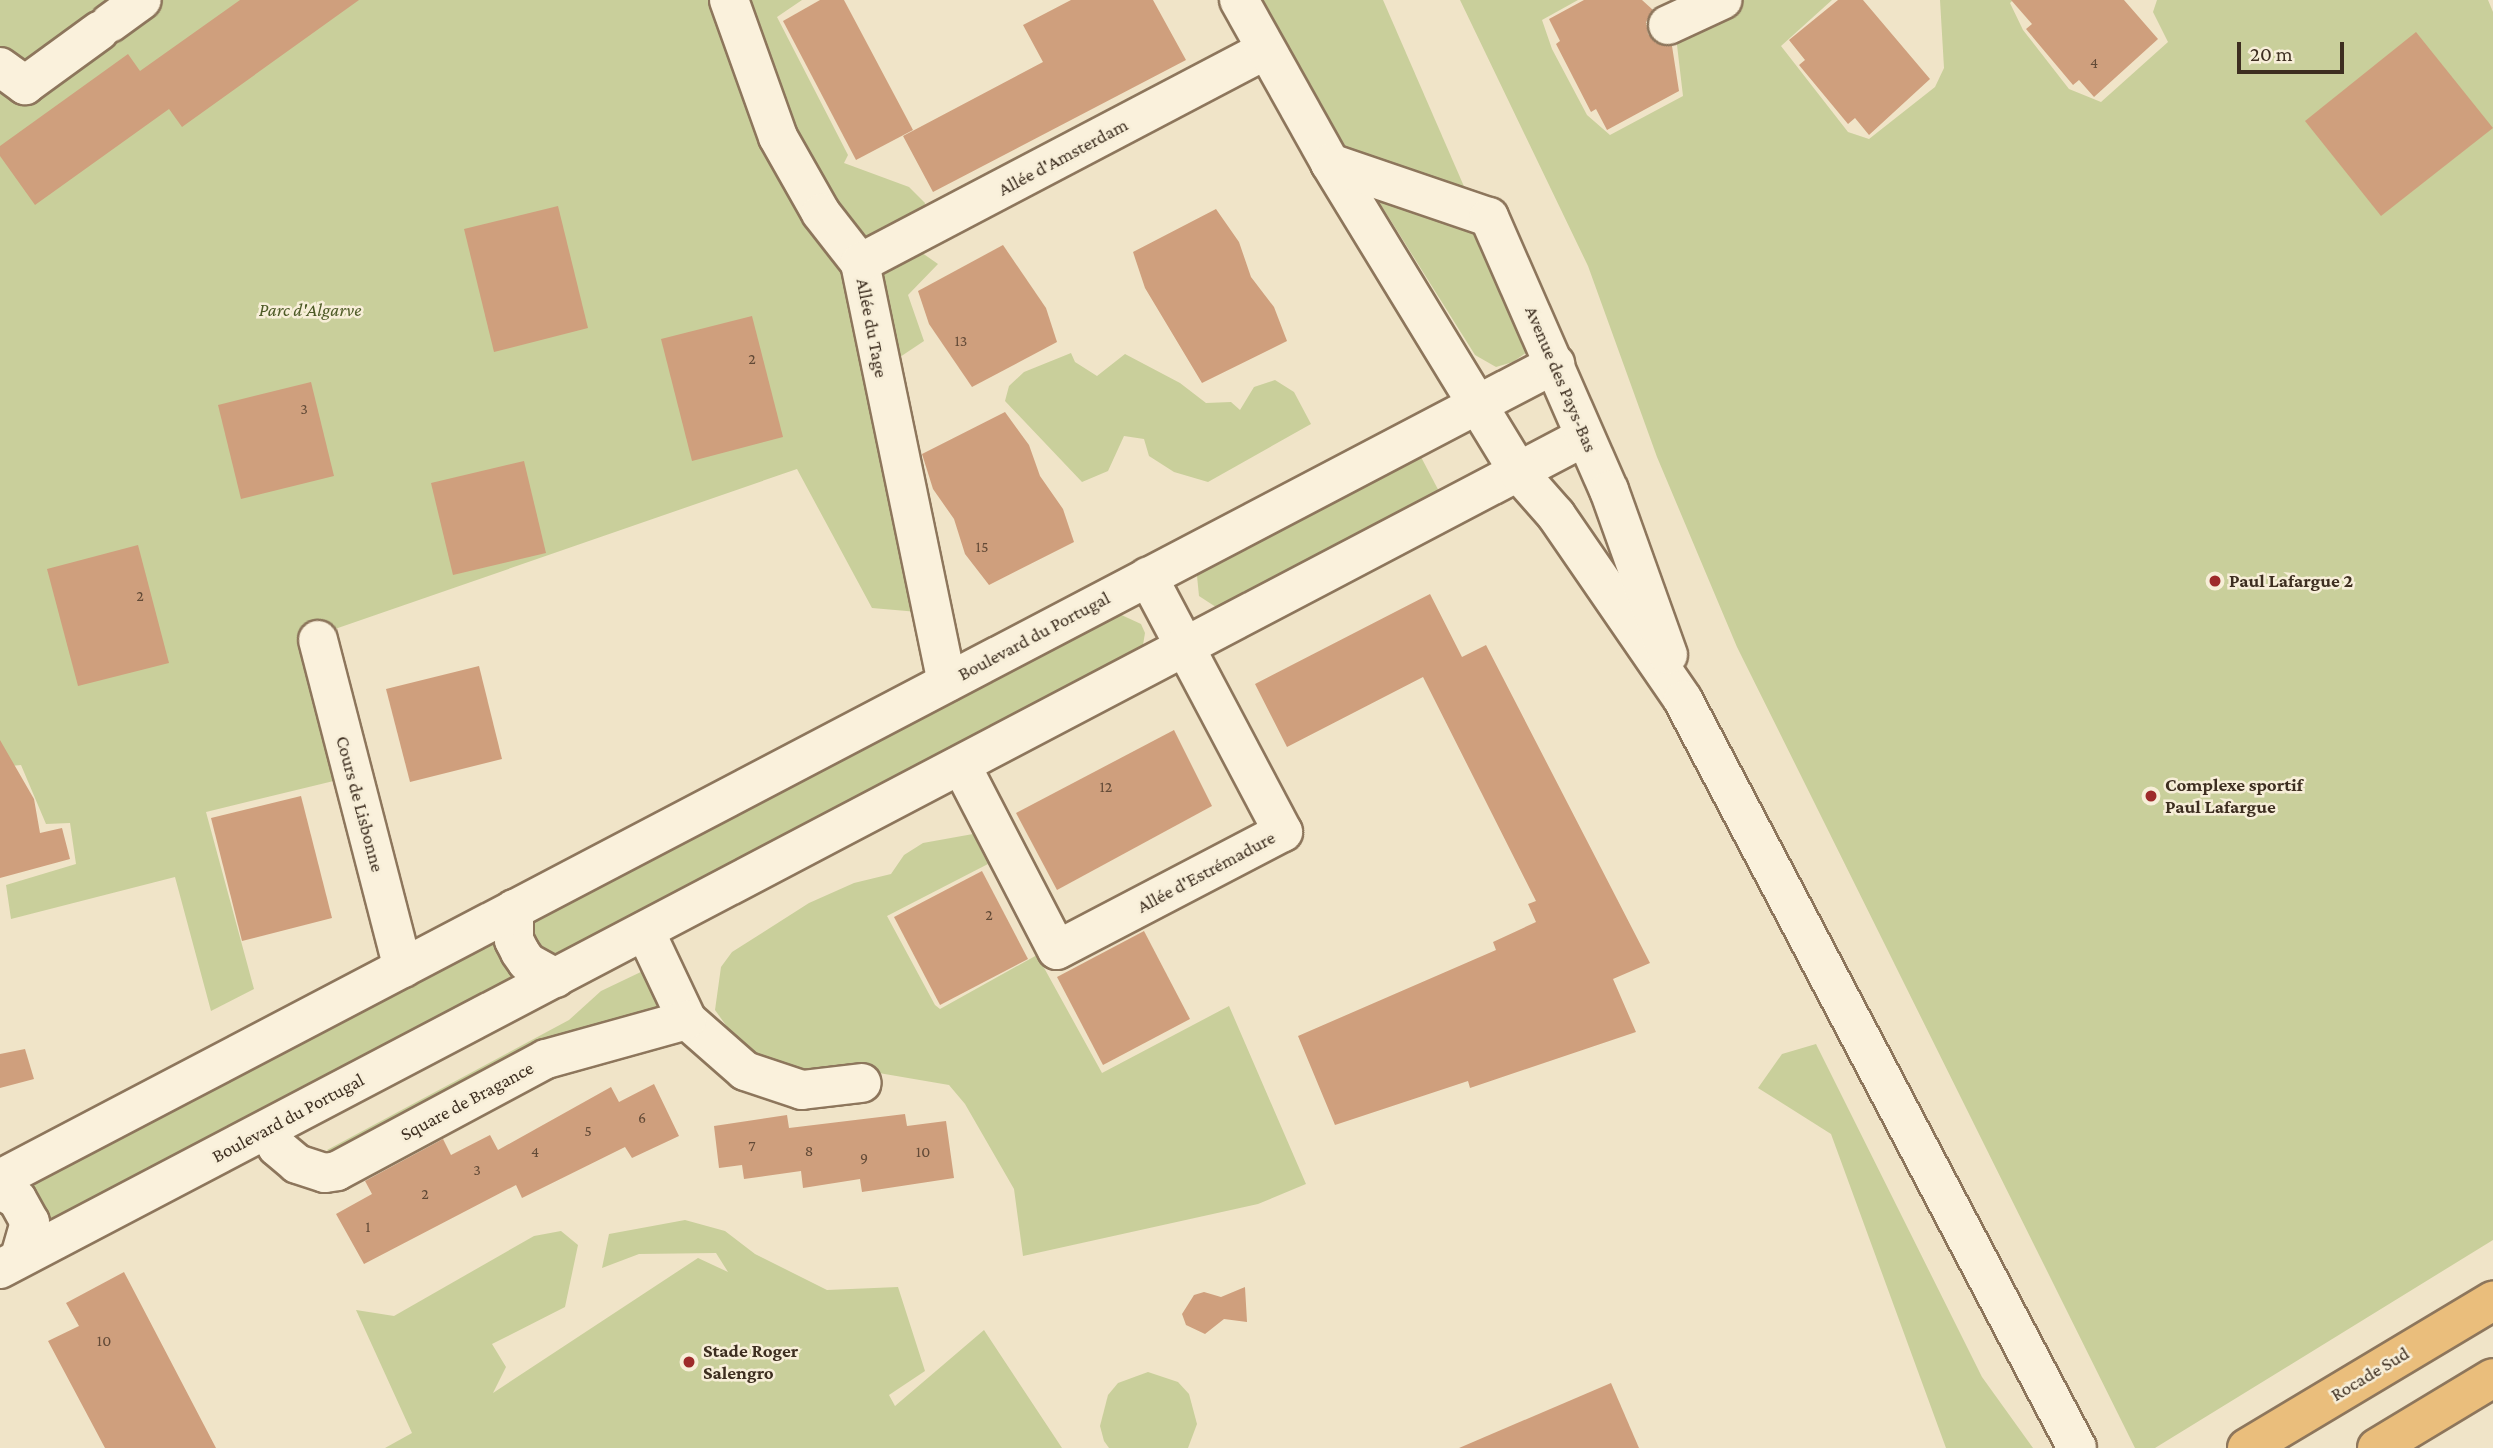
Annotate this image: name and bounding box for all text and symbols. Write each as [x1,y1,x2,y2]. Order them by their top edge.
scale bar [2241,28,2348,72]
text: 20 m [2250,42,2293,66]
house number: 4 [2090,53,2098,73]
street label: Allée d'Amsterdam [994,113,1132,201]
street label: Allée du Tage [851,276,893,380]
park label: Parc d'Algarve [259,299,361,321]
street label: Avenue des Pays-Bas [1520,303,1602,455]
house number: 13 [955,331,967,351]
house number: 2 [748,349,756,369]
house number: 3 [300,399,308,419]
house number: 15 [976,537,988,557]
place label: Paul Lafargue 2 [2229,570,2353,592]
marker: Paul Lafargue 2 [2207,573,2223,589]
house number: 2 [136,586,144,606]
street label: Boulevard du Portugal [954,586,1114,686]
street label: Cours de Lisbonne [331,733,389,875]
place label: Complexe sportif Paul Lafargue [2165,774,2303,818]
house number: 12 [1100,777,1112,797]
marker: Complexe sportif Paul Lafargue [2143,788,2159,804]
street label: Allée d'Estrémadure [1133,826,1279,918]
house number: 2 [985,905,993,925]
street label: Square de Bragance [397,1056,537,1146]
street label: Boulevard du Portugal [208,1068,368,1168]
house number: 6 [638,1108,646,1128]
house number: 5 [584,1121,592,1141]
house number: 7 [748,1136,756,1156]
house number: 8 [805,1141,813,1161]
house number: 4 [531,1142,539,1162]
house number: 10 [916,1142,930,1162]
house number: 9 [860,1148,868,1168]
house number: 3 [473,1160,481,1180]
house number: 2 [421,1184,429,1204]
house number: 1 [365,1217,371,1237]
house number: 10 [97,1331,111,1351]
place label: Stade Roger Salengro [703,1340,798,1384]
street label: Rocade Sud [2327,1342,2413,1406]
marker: Stade Roger Salengro [681,1354,697,1370]

